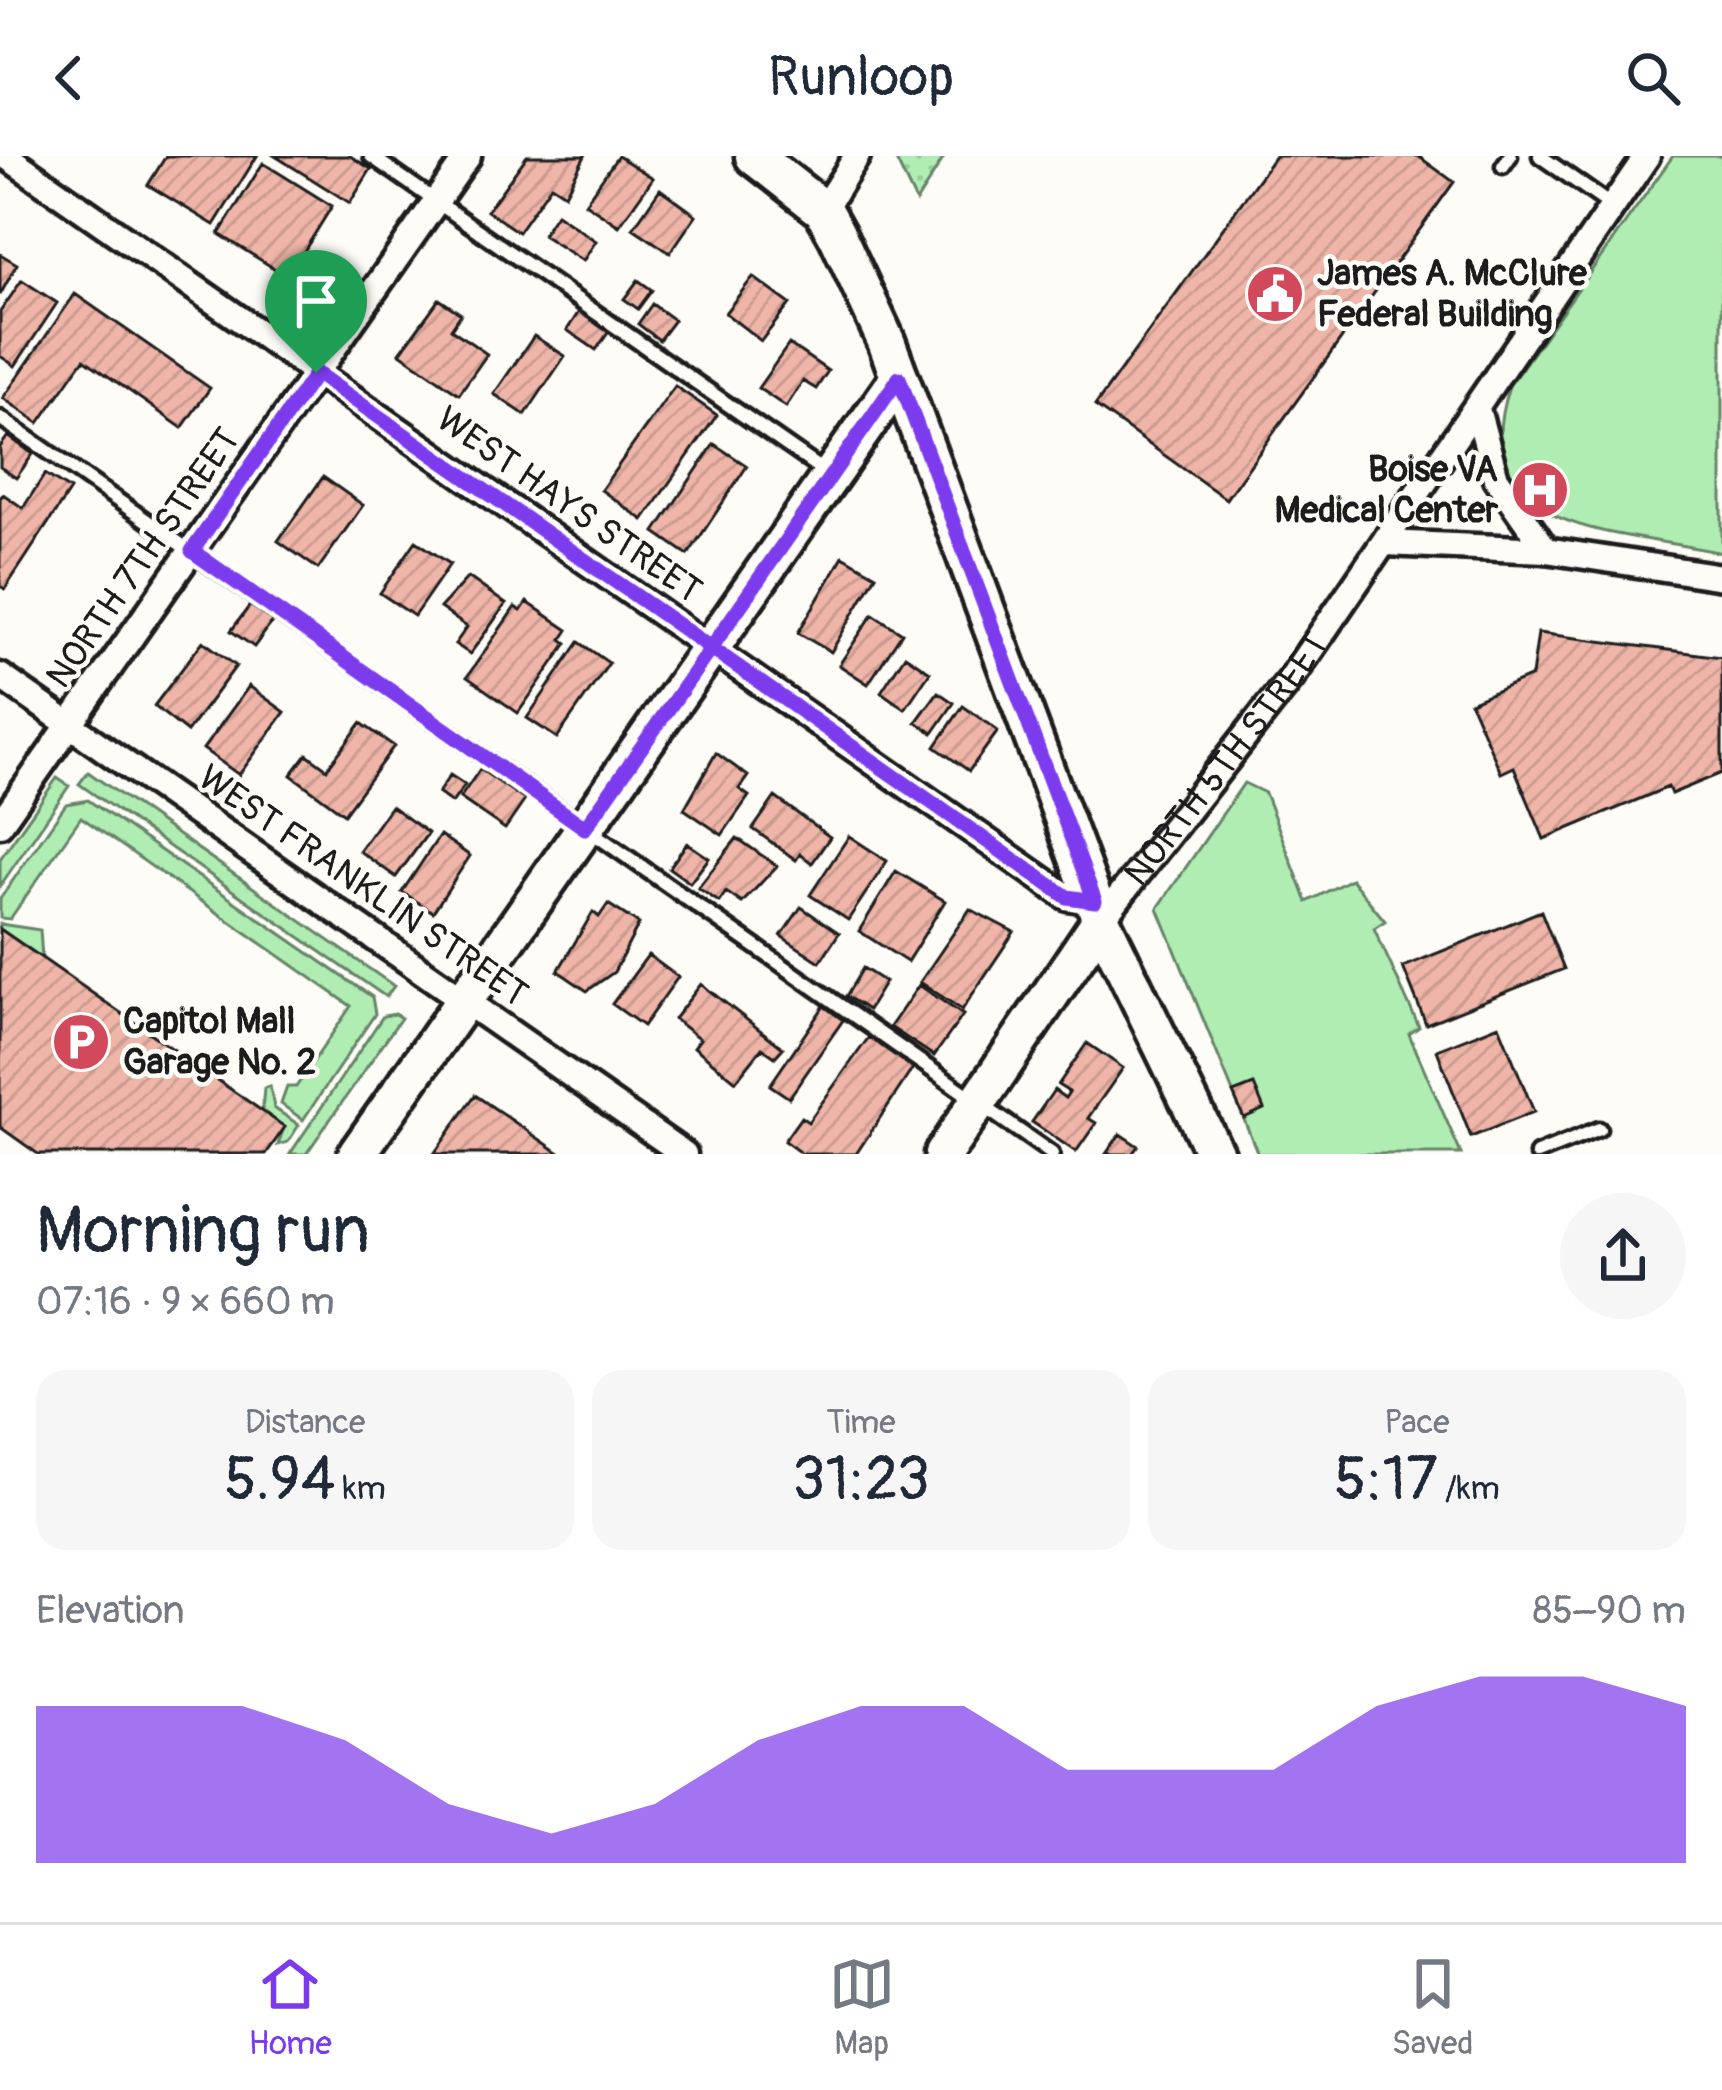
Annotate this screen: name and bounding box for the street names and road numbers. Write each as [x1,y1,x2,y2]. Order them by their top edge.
street label: WEST HAYS STREET [428,397,710,613]
street label: NORTH 7TH STREET [36,419,250,697]
street label: NORTH 5TH STREET [1114,624,1338,895]
street label: WEST FRANKLIN STREET [190,755,536,1017]

